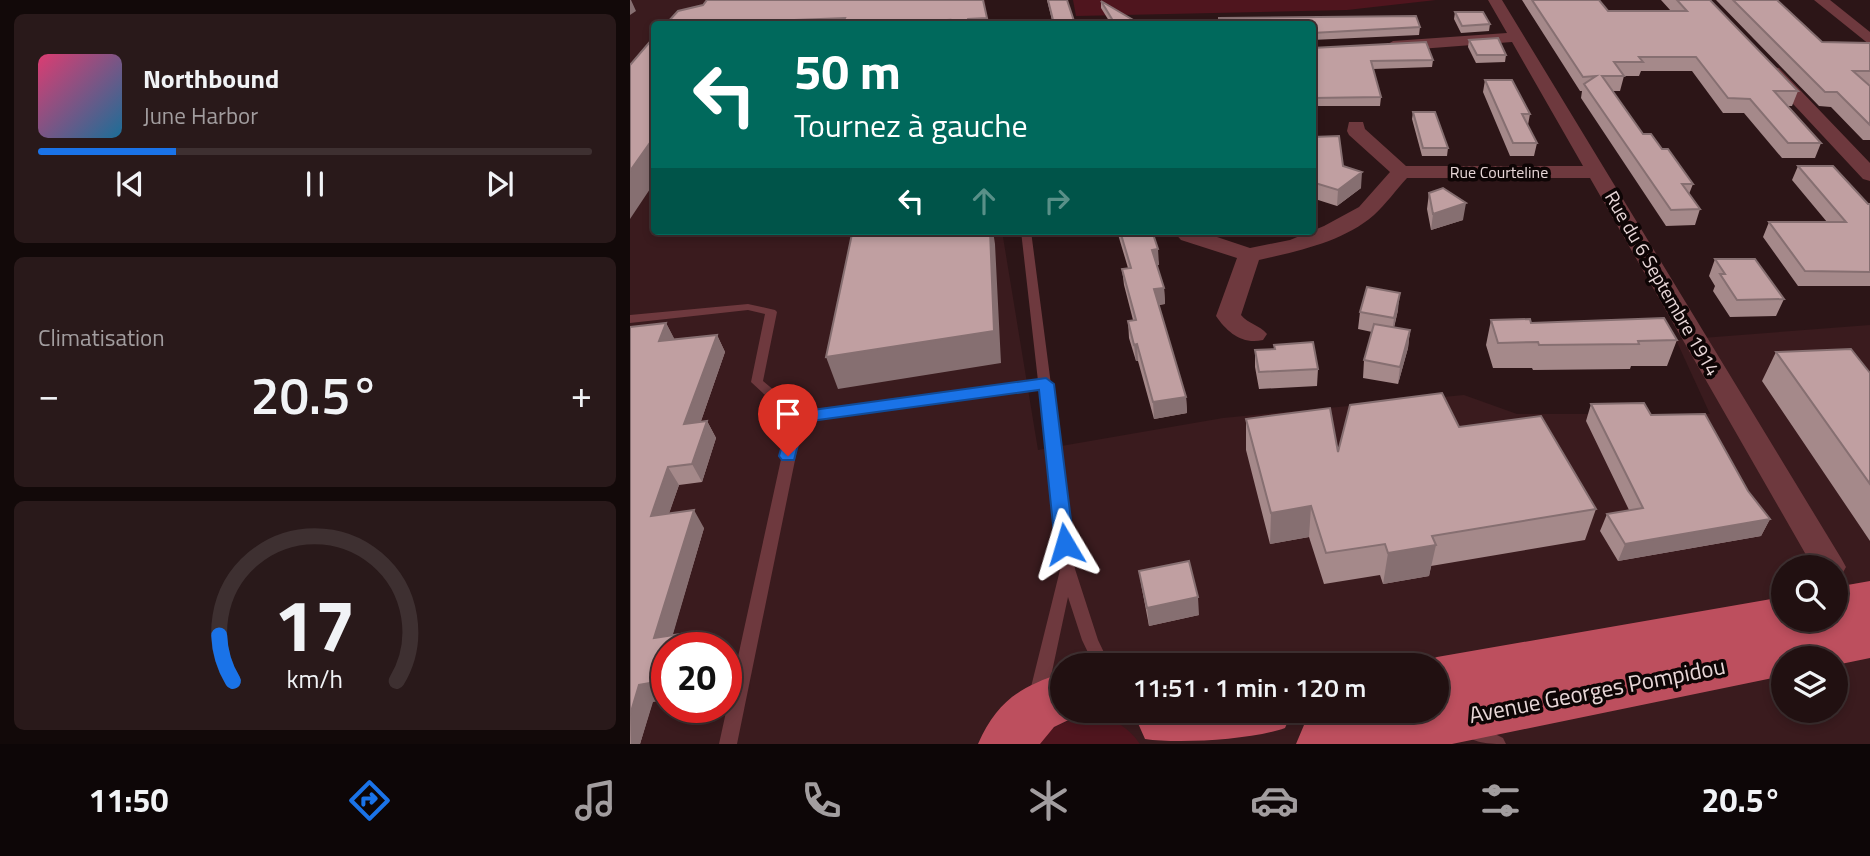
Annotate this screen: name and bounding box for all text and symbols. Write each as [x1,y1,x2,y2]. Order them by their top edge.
text: 50 m [794,33,901,108]
icon: left [679,49,770,140]
text: Northbound [143,59,279,98]
text: June Harbor [143,98,258,133]
text: Tournez à gauche [794,101,1028,149]
street label: Rue Courteline [1450,160,1548,184]
icon: previous [111,165,149,203]
icon: pause [296,165,334,203]
icon: next [481,165,519,203]
icon: left [892,182,930,220]
icon: ahead [965,182,1003,220]
icon: right [1038,182,1076,220]
street label: Rue du 6 Septembre 1914 [1598,185,1728,381]
text: Climatisation [38,320,165,355]
text: 20.5° [251,355,379,434]
text: − [38,365,59,423]
text: + [571,365,592,423]
pin [758,384,818,456]
icon: arrive [769,395,807,433]
position arrow [1028,507,1102,581]
map controls [1771,555,1848,723]
button: search [1771,555,1848,632]
text: 17 [274,570,356,680]
speed limit sign: 20 [651,632,742,723]
button: layers [1771,646,1848,723]
street label: Avenue Georges Pompidou [1466,648,1728,732]
text: km/h [287,660,343,698]
text: 11:51 · 1 min · 120 m [1133,668,1366,707]
text: 11:50 [89,776,168,824]
icon: directions [345,776,394,825]
icon: music [571,776,620,825]
icon: phone [797,776,846,825]
icon: climate [1024,776,1073,825]
icon: car [1250,776,1299,825]
icon: filters [1476,776,1525,825]
text: 20.5° [1702,776,1781,824]

